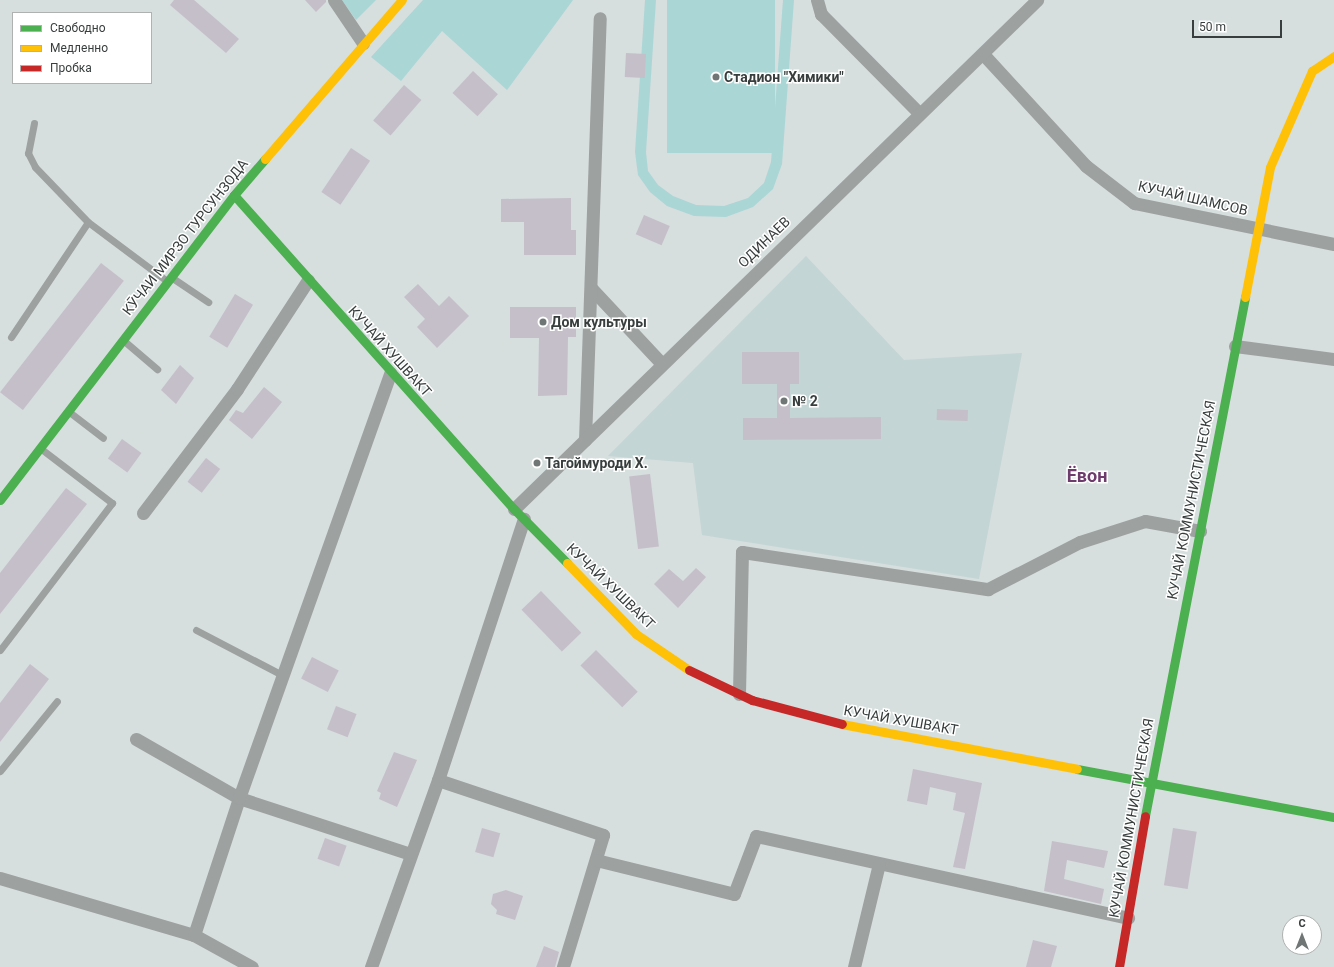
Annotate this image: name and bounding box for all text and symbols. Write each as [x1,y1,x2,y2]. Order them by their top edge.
legend [12,12,152,84]
scale bar [1194,12,1284,38]
text: 50 m [1199,20,1226,34]
text: Свободно [50,21,106,35]
text: Медленно [50,41,108,55]
text: Пробка [50,61,92,75]
place label: Стадион "Химики" [724,69,844,85]
marker: Стадион "Химики" [711,72,721,82]
street label: КӮЧАИ МИРЗО ТУРСУНЗОДА [119,155,251,319]
street label: КУЧАЙ ШАМСОВ [1136,177,1250,219]
street label: ОДИНАЕВ [734,213,794,271]
street label: КУЧАЙ ХУШВАКТ [345,302,435,400]
place label: Дом культуры [551,314,647,330]
marker: Дом культуры [538,317,548,327]
place label: № 2 [792,393,818,409]
marker: № 2 [779,396,789,406]
street label: КУЧАЙ КОММУНИСТИЧЕСКАЯ [1163,399,1219,601]
place label: Тагоймуроди Х. [545,455,648,471]
marker: Тагоймуроди Х. [532,458,542,468]
district label: Ёвон [1067,465,1107,487]
street label: КУЧАЙ ХУШВАКТ [563,540,659,632]
street label: КУЧАЙ ХУШВАКТ [842,702,960,738]
street label: КУЧАЙ КОММУНИСТИЧЕСКАЯ [1105,717,1157,919]
north arrow [1282,915,1322,955]
text: С [1298,917,1306,930]

